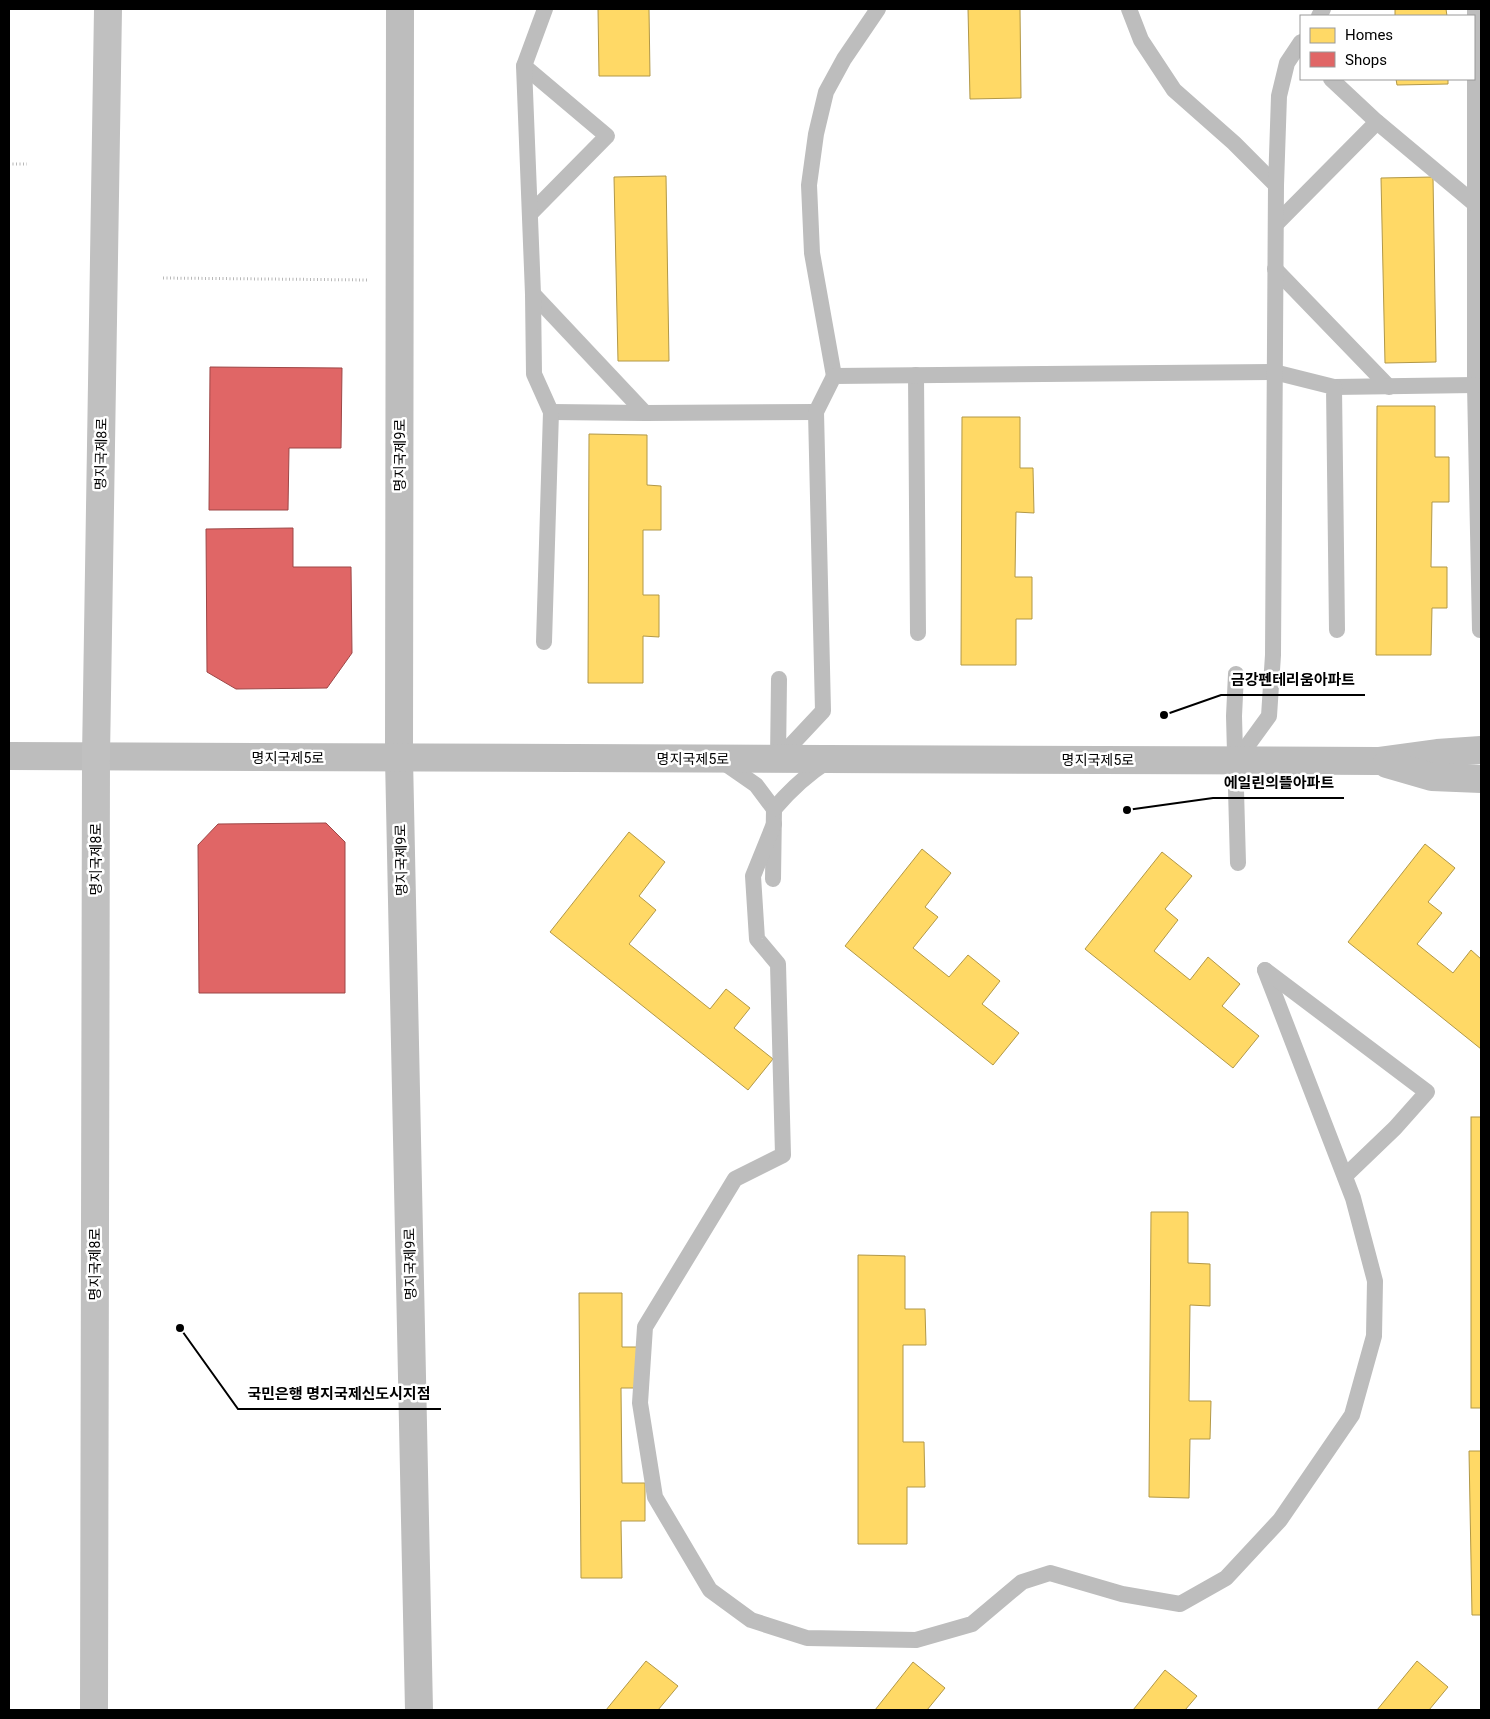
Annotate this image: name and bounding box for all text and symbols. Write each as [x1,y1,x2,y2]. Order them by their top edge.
legend [1300,15,1475,80]
text: Homes [1345,26,1393,44]
text: Shops [1345,51,1387,69]
street label: 명지국제8로 [92,418,110,490]
street label: 명지국제9로 [392,419,408,491]
callout: 금강펜테리움아파트 [1221,665,1365,695]
text: 금강펜테리움아파트 [1231,671,1355,689]
street label: 명지국제5로 [252,750,324,766]
street label: 명지국제5로 [657,751,729,767]
street label: 명지국제5로 [1062,752,1134,768]
callout: 에일린의뜰아파트 [1213,768,1344,798]
text: 에일린의뜰아파트 [1224,774,1334,792]
street label: 명지국제8로 [88,823,104,895]
street label: 명지국제9로 [392,824,410,896]
street label: 명지국제8로 [87,1228,103,1300]
street label: 명지국제9로 [401,1228,419,1300]
callout: 국민은행 명지국제신도시지점 [238,1379,441,1409]
text: 국민은행 명지국제신도시지점 [247,1385,431,1403]

